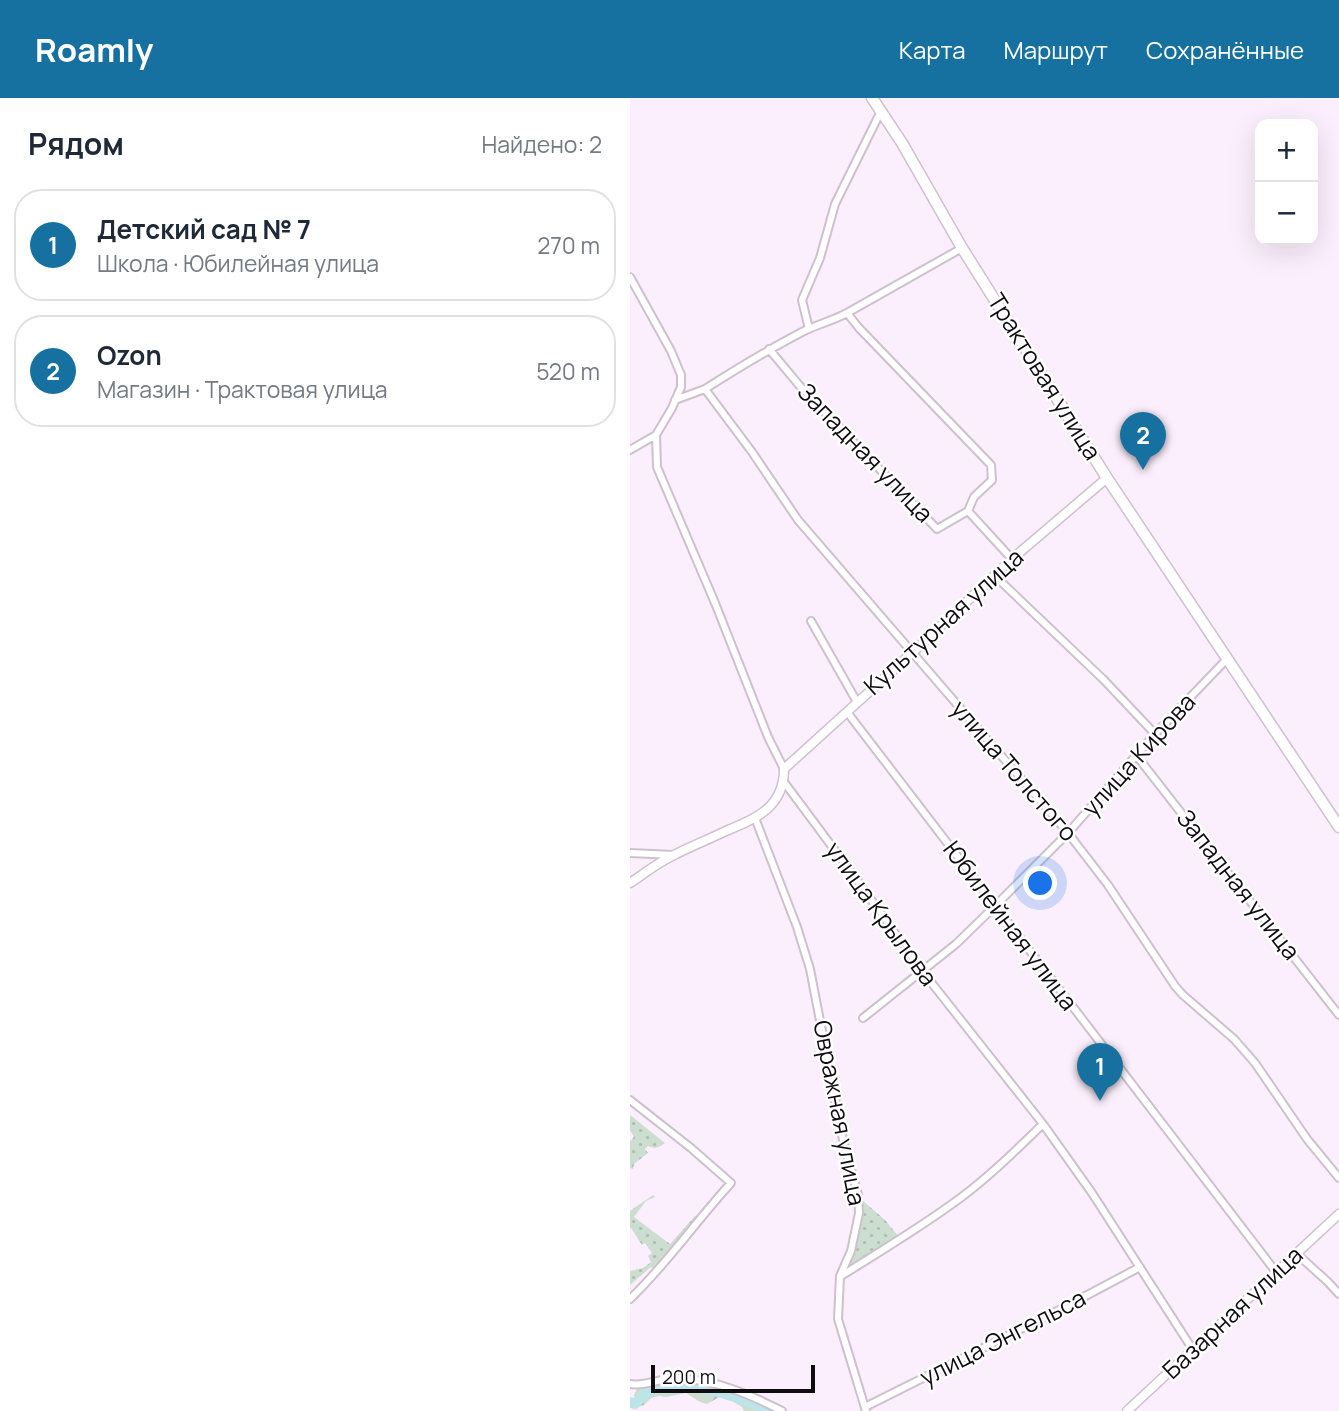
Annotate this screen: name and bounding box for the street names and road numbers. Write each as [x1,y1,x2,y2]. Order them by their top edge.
street label: Трактовая улица [981,287,1110,466]
street label: Западная улица [791,375,941,529]
street label: Культурная улица [856,540,1030,701]
street label: улица Кирова [1074,685,1202,823]
street label: улица Толстого [945,692,1086,848]
street label: Западная улица [1170,802,1308,966]
street label: Юбилейная улица [936,833,1086,1017]
street label: улица Крылова [819,834,946,992]
street label: Овражная улица [806,1017,875,1208]
street label: Базарная улица [1155,1238,1309,1386]
street label: улица Энгельса [914,1281,1091,1393]

